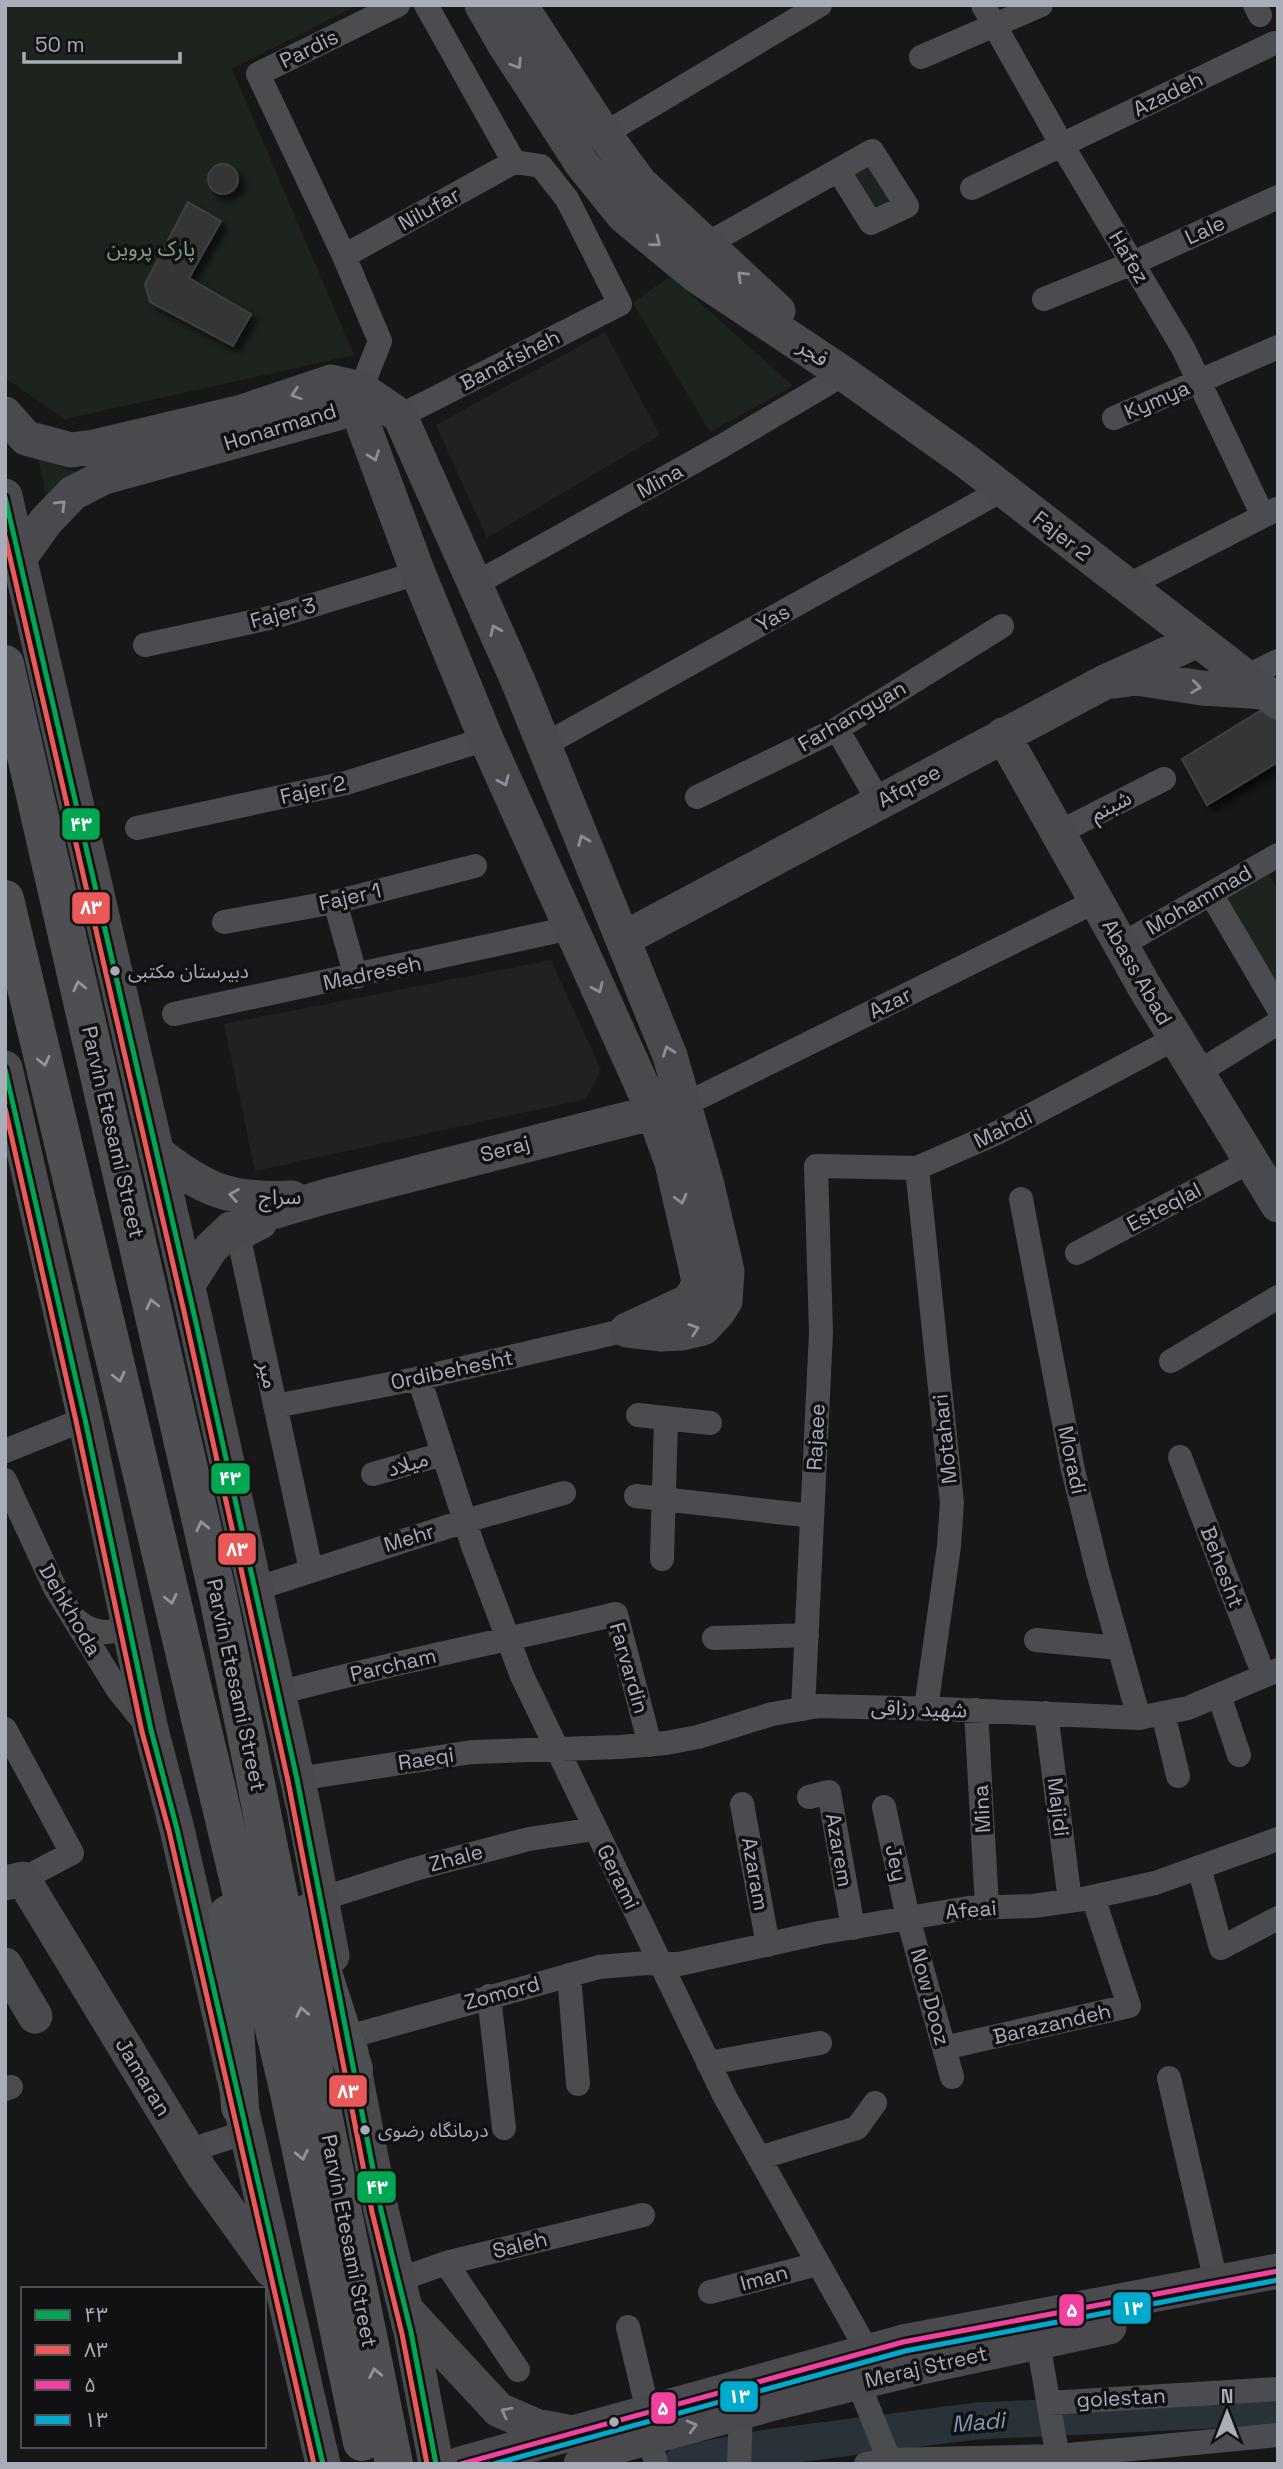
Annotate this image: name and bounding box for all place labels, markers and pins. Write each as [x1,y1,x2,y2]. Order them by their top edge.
place label: دبیرستان مکتبی [128,959,249,984]
marker: دبیرستان مکتبی [108,964,122,978]
place label: درمانگاه رضوی [378,2118,489,2143]
marker: درمانگاه رضوی [358,2123,372,2137]
unlabelled marker [607,2415,621,2429]

